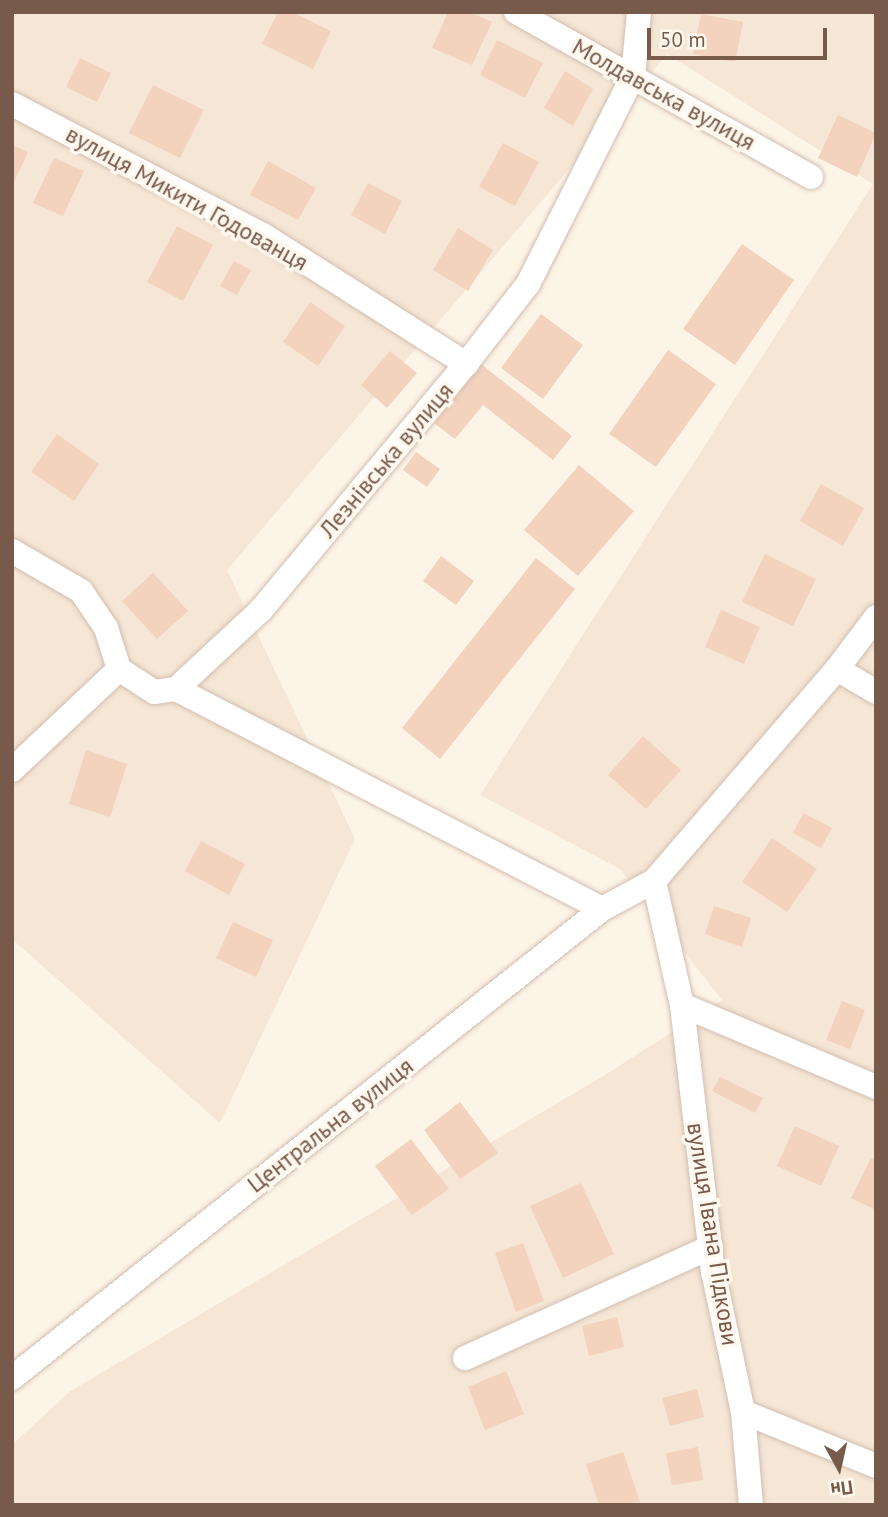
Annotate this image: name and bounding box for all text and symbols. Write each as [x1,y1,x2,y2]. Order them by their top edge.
scale bar [650,14,830,58]
text: 50 m [660,26,706,53]
street label: Молдавська вулиця [567,32,761,156]
street label: вулиця Микити Годованця [61,119,313,277]
street label: Лезнівська вулиця [313,377,459,543]
street label: Центральна вулиця [241,1051,419,1199]
street label: вулиця Івана Підкови [681,1120,745,1348]
north arrow [804,1433,874,1503]
text: Пн [829,1475,855,1502]

